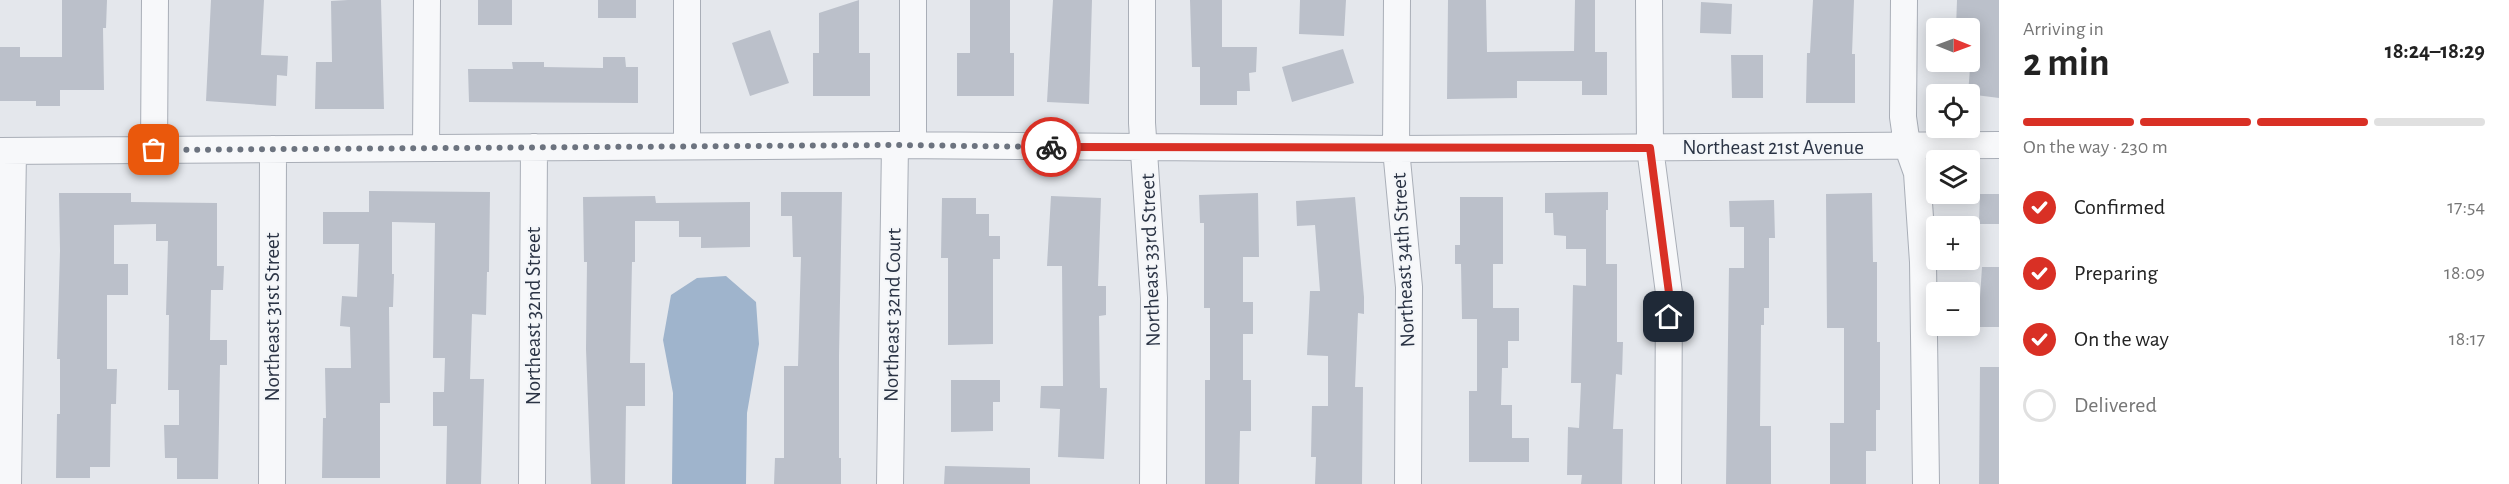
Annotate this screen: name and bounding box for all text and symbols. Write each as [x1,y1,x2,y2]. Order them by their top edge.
north arrow [1926,18,1980,72]
map controls [1926,18,1980,336]
text: Arriving in [2023,19,2104,39]
text: 18:24–18:29 [2385,40,2485,62]
text: 2 min [2023,44,2110,83]
button: locate [1926,84,1980,138]
courier [1021,117,1081,177]
pin [128,124,179,175]
icon: bike [1035,131,1068,164]
icon: bag [137,133,170,166]
street label: Northeast 21st Avenue [1682,137,1864,158]
text: On the way · 230 m [2023,137,2168,157]
button: layers [1926,150,1980,204]
street label: Northeast 34th Street [1388,172,1419,348]
street label: Northeast 33rd Street [1137,173,1164,347]
icon: check [2023,191,2056,224]
text: Confirmed [2074,196,2165,218]
text: 17:54 [2447,197,2485,217]
button: + [1926,216,1980,270]
street label: Northeast 32nd Street [523,226,544,405]
street label: Northeast 32nd Court [880,228,905,402]
street label: Northeast 31st Street [262,232,283,402]
icon: check [2023,257,2056,290]
text: Preparing [2074,262,2158,284]
text: 18:09 [2444,263,2485,283]
button: − [1926,282,1980,336]
pin [1643,291,1694,342]
icon: home [1652,300,1685,333]
icon: check [2023,323,2056,356]
text: On the way [2074,328,2169,350]
text: 18:17 [2449,329,2485,349]
text: Delivered [2074,394,2157,416]

